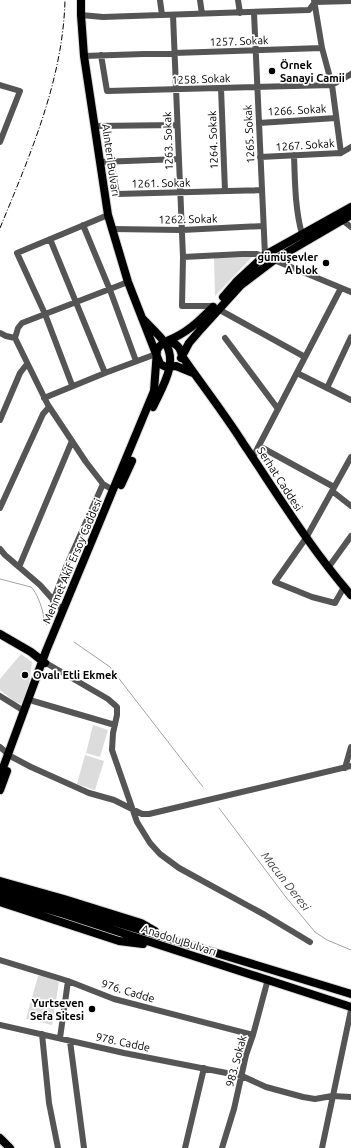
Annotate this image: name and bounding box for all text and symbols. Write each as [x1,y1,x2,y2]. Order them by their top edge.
street label: 1257. Sokak [209,34,269,48]
place label: Örnek Sanayi Camii [280,59,345,84]
marker: Örnek Sanayi Camii [267,66,277,76]
street label: 1258. Sokak [171,72,231,86]
street label: 1266. Sokak [267,102,327,118]
street label: 1265. Sokak [241,104,257,164]
street label: 1264. Sokak [206,110,220,170]
street label: 1263. Sokak [161,111,175,171]
street label: Alınteri Bulvarı [100,123,122,197]
street label: 1267. Sokak [275,137,335,153]
street label: 1261. Sokak [131,176,191,190]
street label: 1262. Sokak [158,212,218,226]
place label: gümüşevler A blok [258,251,319,276]
marker: gümüşevler A blok [321,258,331,268]
street label: Serhat Caddesi [255,445,305,513]
street label: Mehmet Akif Ersoy Caddesi [40,497,104,625]
place label: Ovalı Etli Ekmek [33,669,118,681]
marker: Ovalı Etli Ekmek [20,670,30,680]
water label: Macun Deresi [259,849,314,914]
street label: Anadolu Bulvarı [140,922,218,958]
street label: 976. Cadde [100,977,156,1005]
place label: Yurtseven Sefa Sitesi [30,997,84,1022]
marker: Yurtseven Sefa Sitesi [87,1004,97,1014]
street label: 978. Cadde [95,1030,151,1054]
street label: 983. Sokak [223,1034,249,1088]

